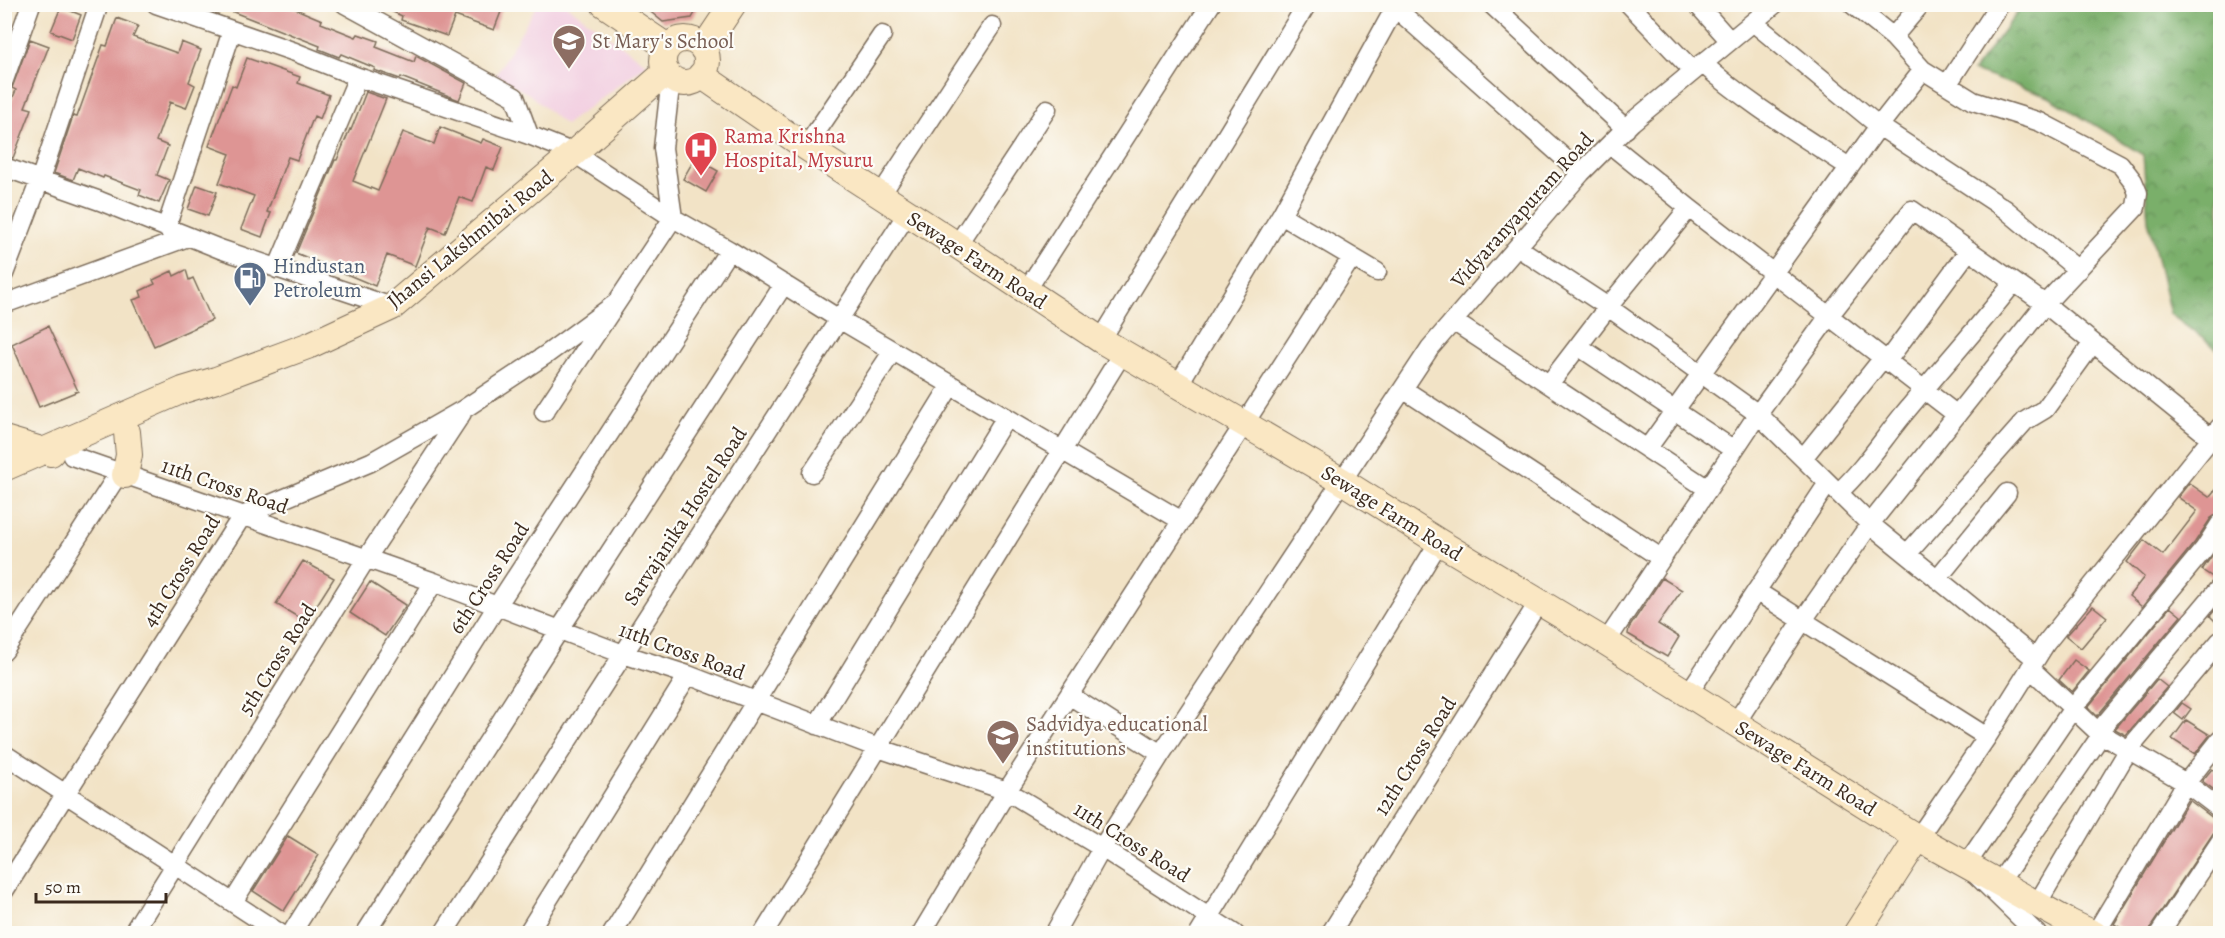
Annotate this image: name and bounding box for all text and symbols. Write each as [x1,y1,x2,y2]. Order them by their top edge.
school or university icon: St Mary's School [551,23,587,70]
place label: St Mary's School [592,27,734,55]
place label: Rama Krishna Hospital, Mysuru [724,122,874,174]
street label: Vidyaranyapuram Road [1444,125,1600,295]
hospital icon: Rama Krishna Hospital, Mysuru [683,130,719,177]
street label: Jhansi Lakshmibai Road [381,163,559,315]
street label: Sewage Farm Road [902,204,1053,316]
place label: Hindustan Petroleum [273,252,365,304]
fuel station icon: Hindustan Petroleum [232,260,268,307]
street label: Sarvajanika Hostel Road [617,421,754,611]
street label: 11th Cross Road [158,451,293,521]
street label: Sewage Farm Road [1316,458,1469,568]
street label: 4th Cross Road [135,509,227,633]
street label: 6th Cross Road [442,516,536,639]
street label: 5th Cross Road [231,597,323,720]
street label: 11th Cross Road [615,615,750,687]
street label: 12th Cross Road [1367,691,1463,821]
place label: Sadvidya educational institutions [1026,710,1208,762]
street label: Sewage Farm Road [1730,713,1883,823]
school or university icon: Sadvidya educational institutions [985,718,1021,765]
street label: 11th Cross Road [1068,795,1196,889]
scale bar [36,866,166,904]
text: 50 m [45,875,81,899]

